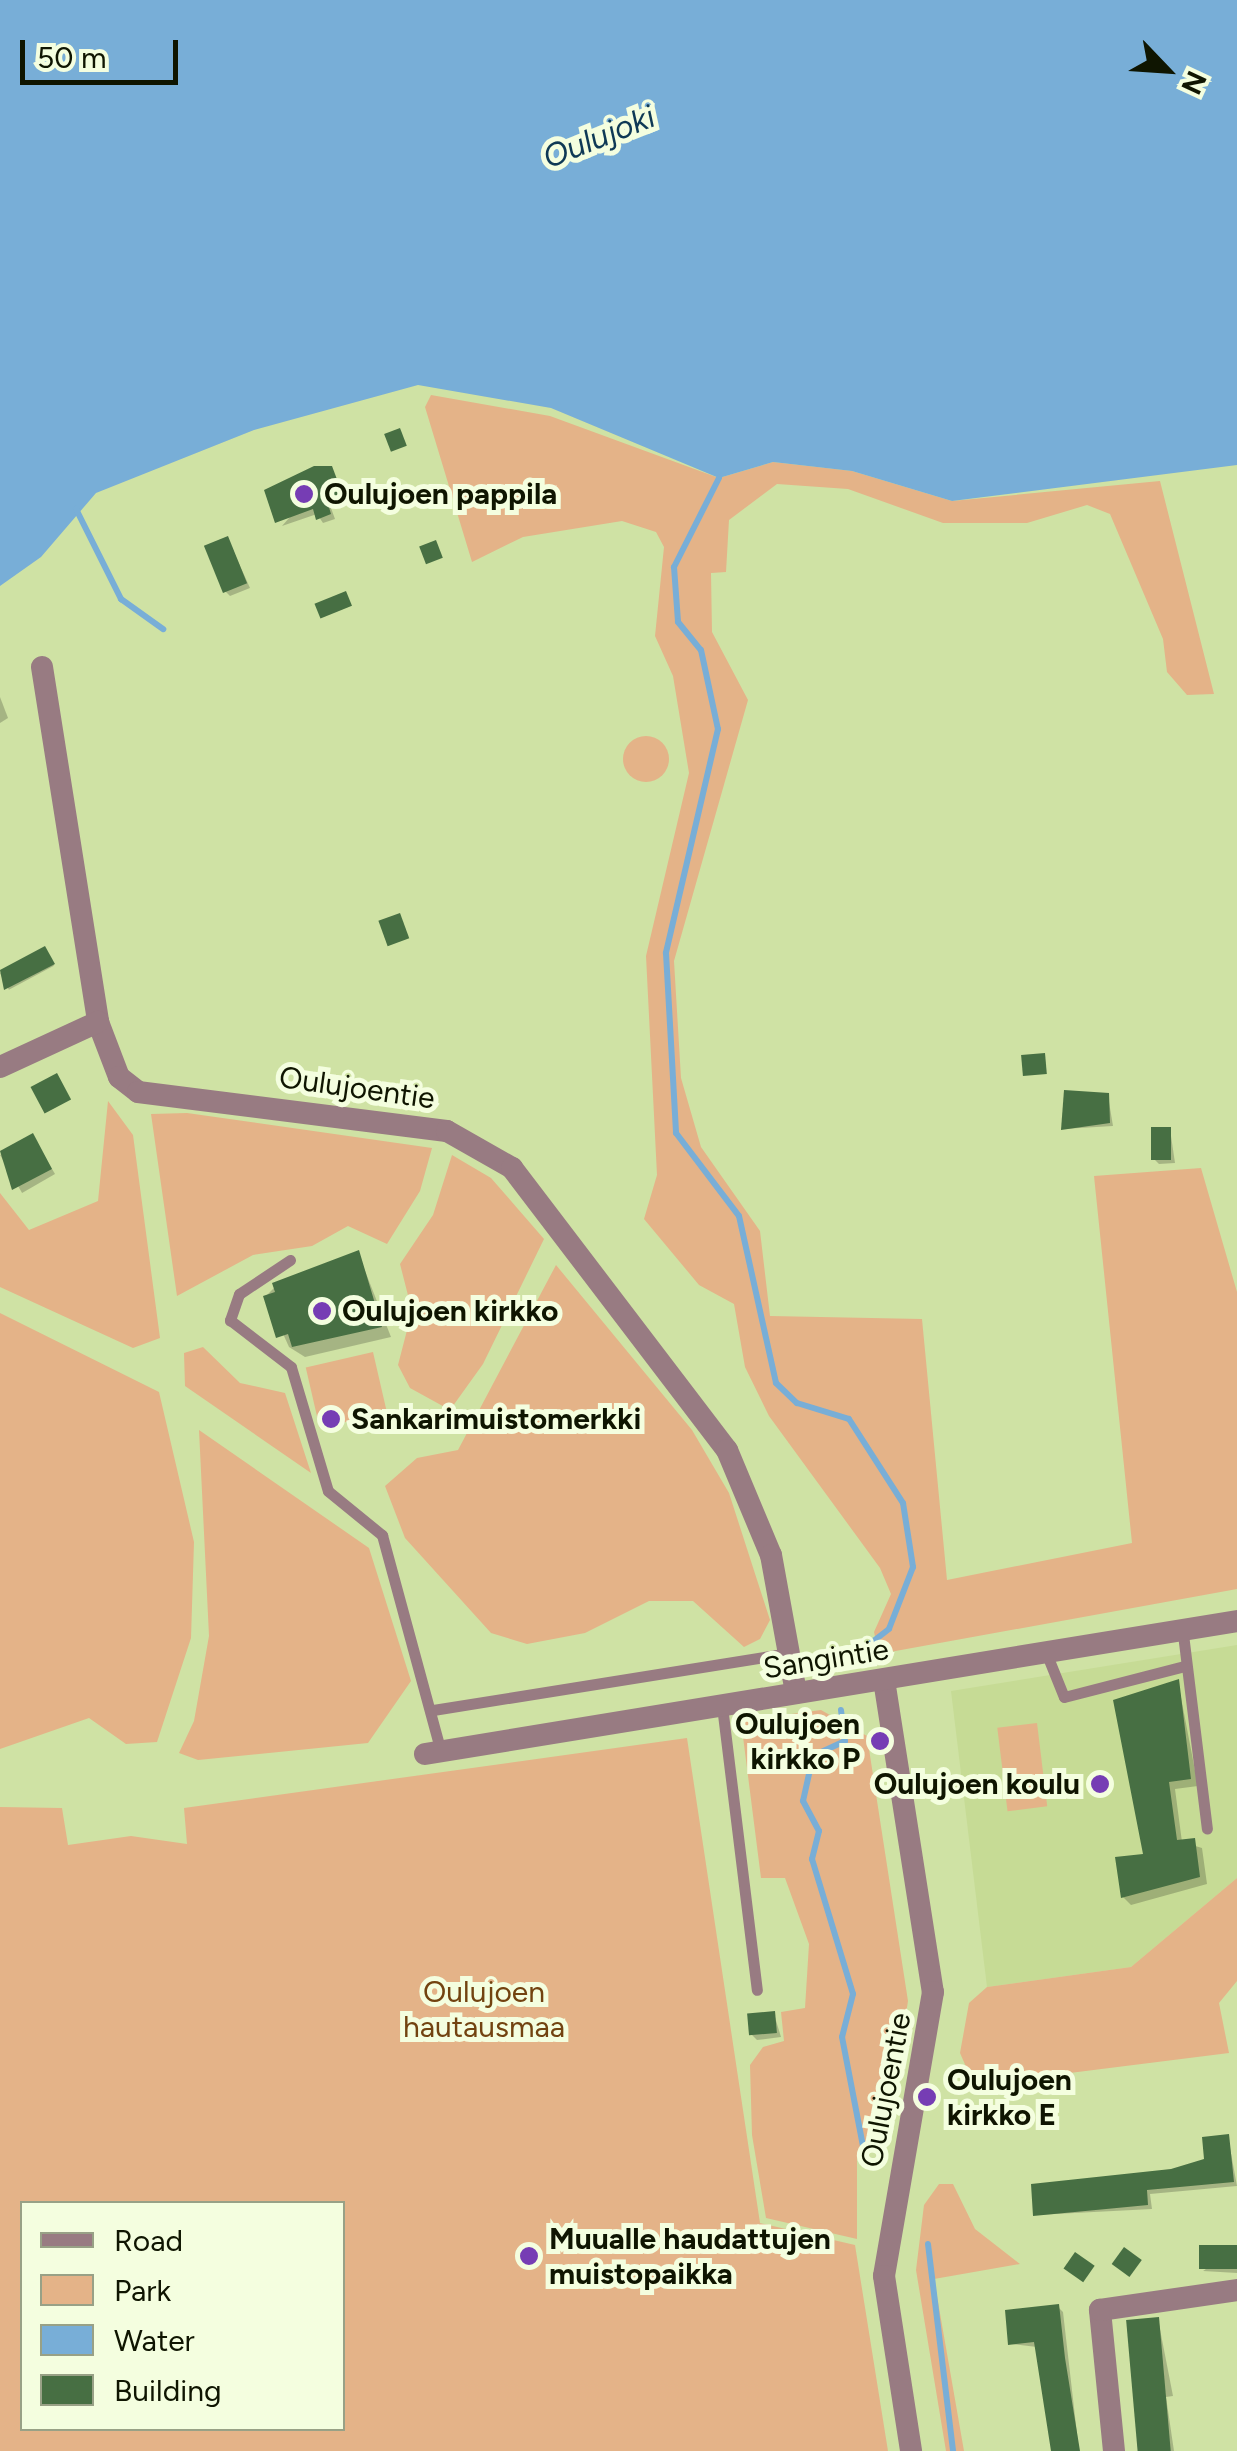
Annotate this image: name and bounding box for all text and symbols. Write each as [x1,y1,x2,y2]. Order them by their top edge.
scale bar [25,20,182,82]
north arrow [1117,20,1217,120]
text: 50 m [37,39,106,76]
text: N [1174,66,1214,100]
water label: Oulujoki [537,97,661,177]
place label: Oulujoen pappila [324,476,557,512]
marker: Oulujoen pappila [293,483,315,505]
street label: Oulujoentie [277,1059,437,1117]
place label: Oulujoen kirkko [342,1293,558,1329]
marker: Oulujoen kirkko [311,1300,333,1322]
place label: Sankarimuistomerkki [351,1401,641,1437]
marker: Sankarimuistomerkki [320,1408,342,1430]
street label: Sangintie [761,1631,891,1687]
place label: Oulujoen kirkko P [735,1706,860,1776]
marker: Oulujoen kirkko P [869,1730,891,1752]
place label: Oulujoen koulu [874,1766,1080,1802]
marker: Oulujoen koulu [1089,1773,1111,1795]
park label: Oulujoen hautausmaa [403,1974,565,2044]
street label: Oulujoentie [853,2010,919,2170]
place label: Oulujoen kirkko E [947,2062,1072,2132]
marker: Oulujoen kirkko E [916,2086,938,2108]
legend [20,2201,345,2431]
place label: Muualle haudattujen muistopaikka [549,2221,831,2292]
text: Road [114,2222,183,2259]
marker: Muualle haudattujen muistopaikka [518,2245,540,2267]
text: Park [114,2272,171,2309]
text: Water [114,2322,195,2359]
text: Building [114,2372,222,2409]

